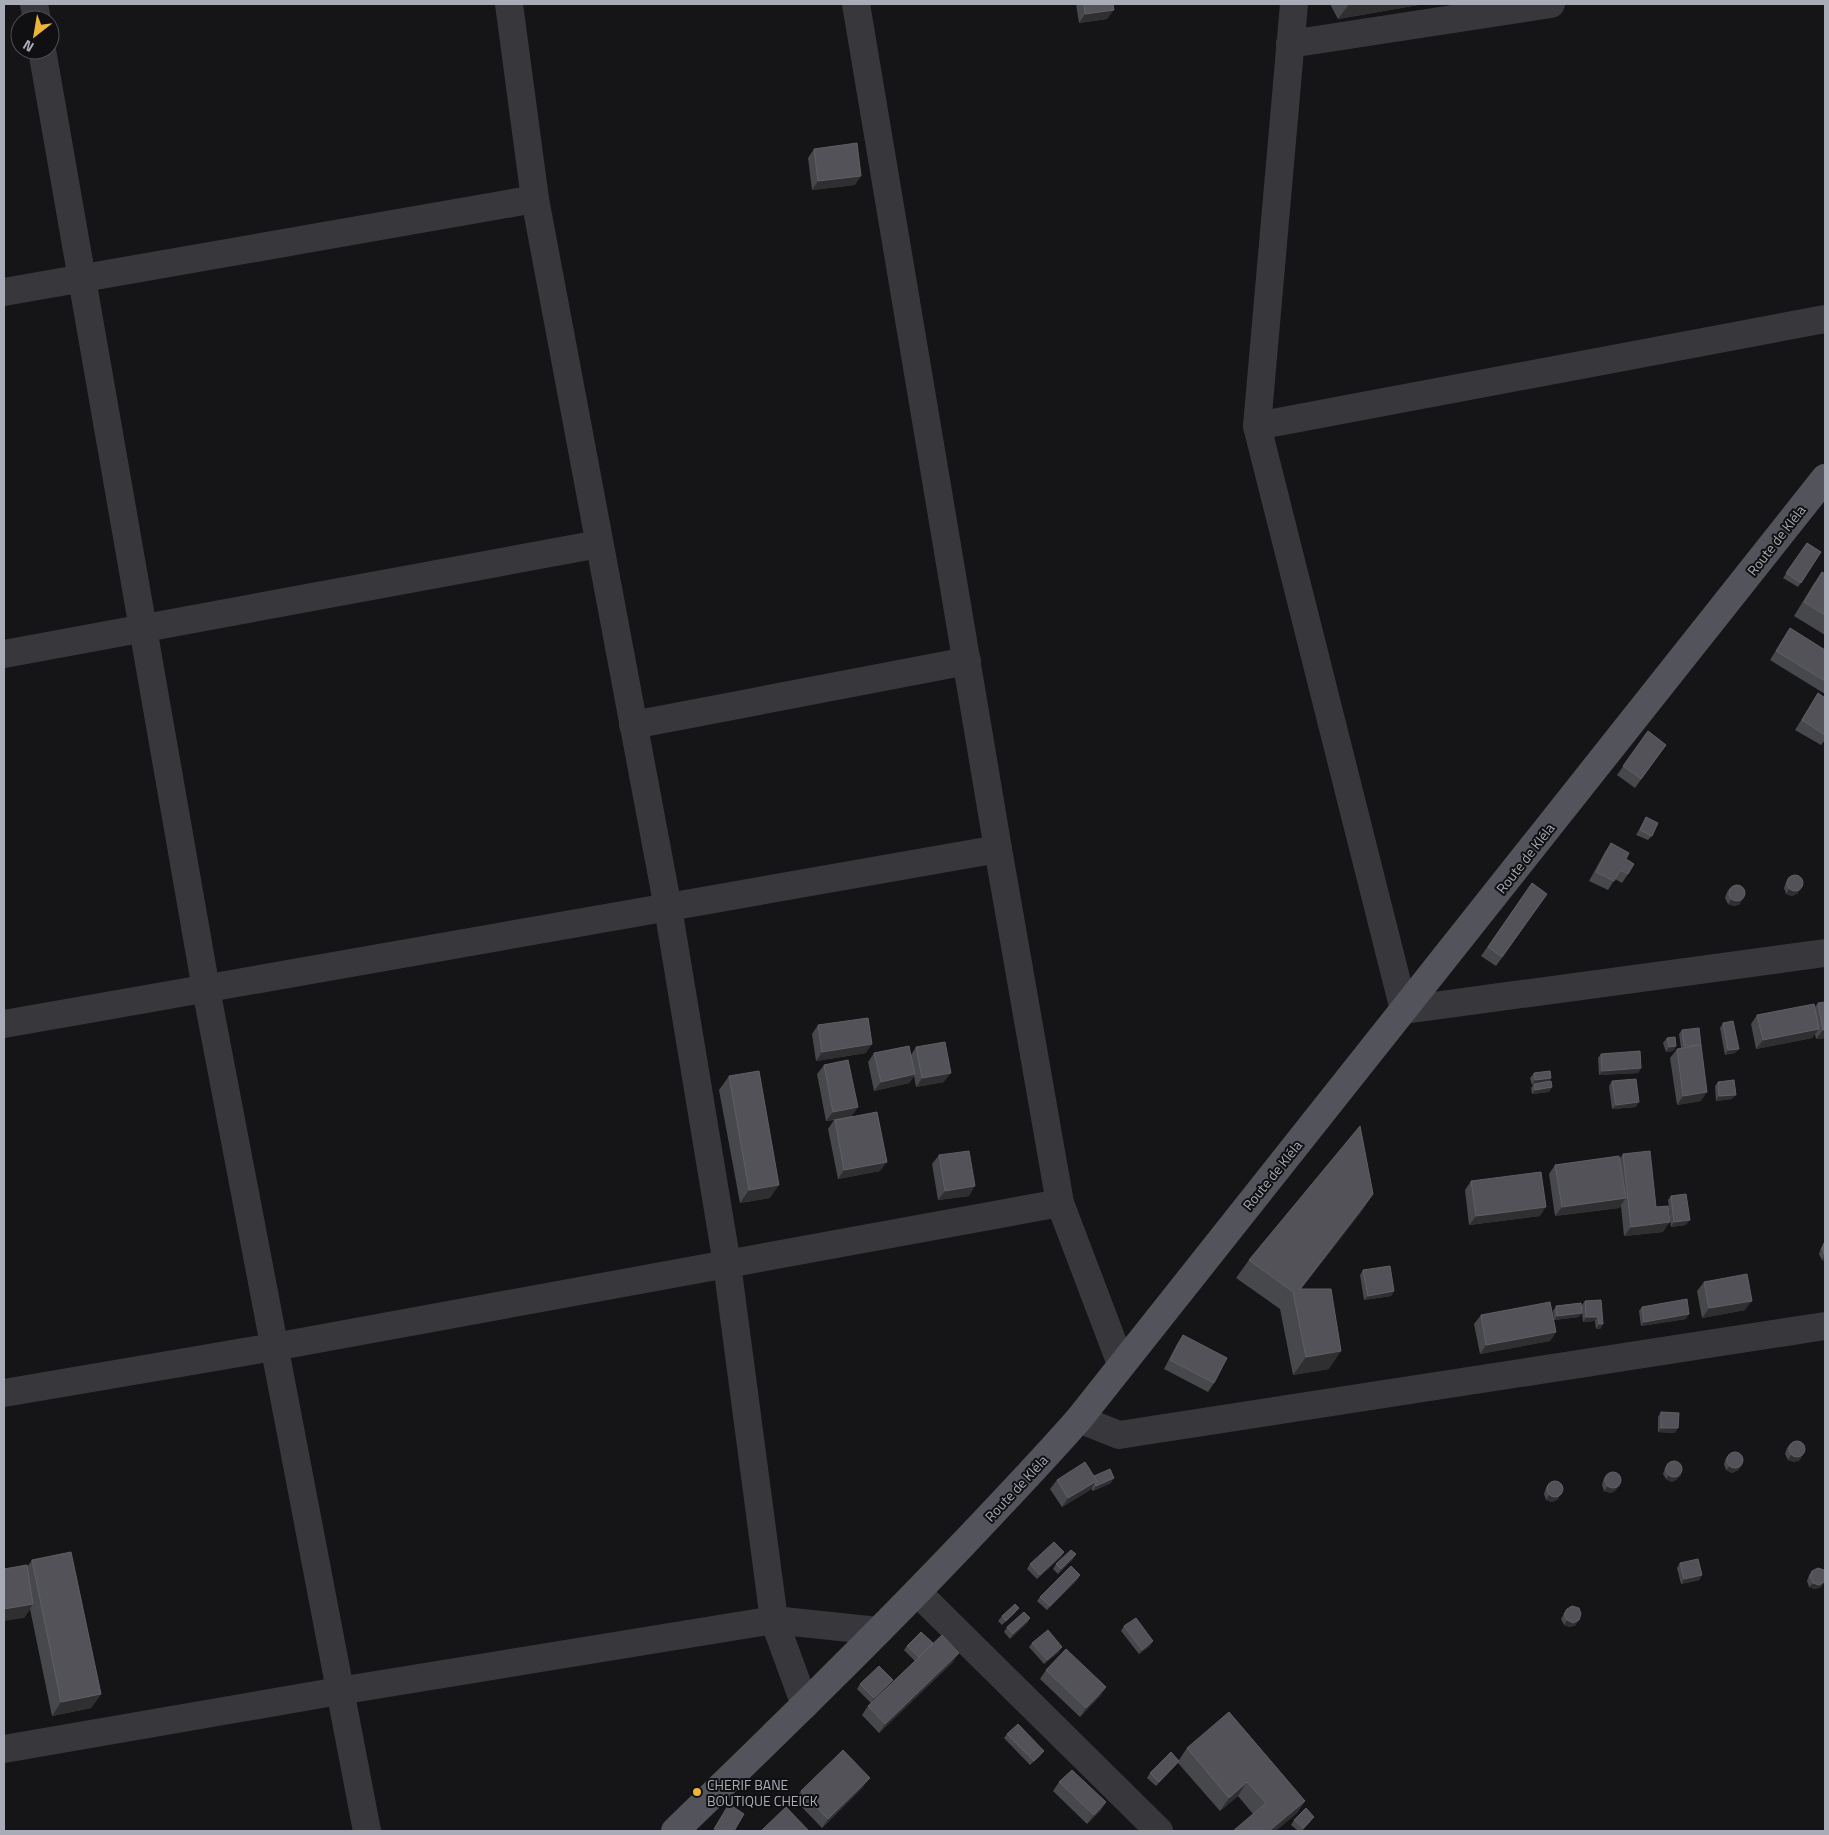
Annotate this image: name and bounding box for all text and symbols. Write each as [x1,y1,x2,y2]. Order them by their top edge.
north arrow [10,10,60,60]
text: N [18,35,38,58]
street label: Route de Kléla [1742,500,1810,580]
street label: Route de Kléla [1491,818,1559,898]
street label: Route de Kléla [1237,1136,1307,1214]
street label: Route de Kléla [980,1450,1052,1526]
place label: CHERIF BANE BOUTIQUE CHEICK [707,1774,818,1811]
marker: CHERIF BANE BOUTIQUE CHEICK [691,1786,703,1798]

